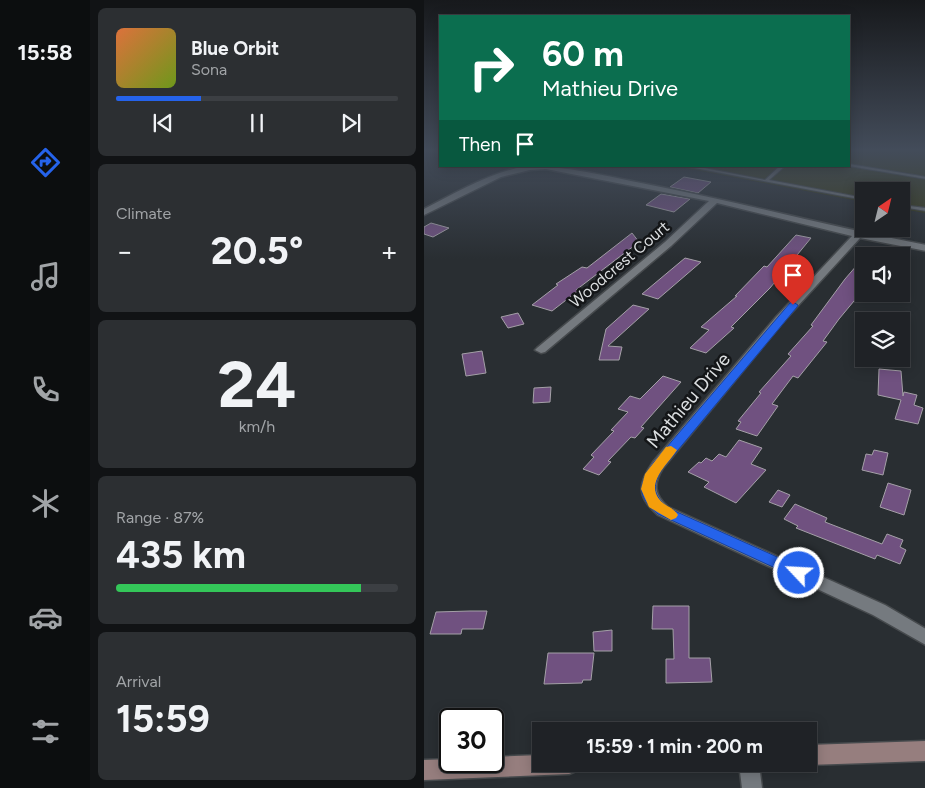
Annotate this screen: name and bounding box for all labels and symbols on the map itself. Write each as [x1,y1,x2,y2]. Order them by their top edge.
north arrow [855,182,910,238]
street label: Woodcrest Court [566,217,673,312]
pin [772,254,814,305]
street label: Mathieu Drive [642,348,735,453]
position arrow [772,546,824,598]
speed limit sign: 30 [439,708,504,773]

